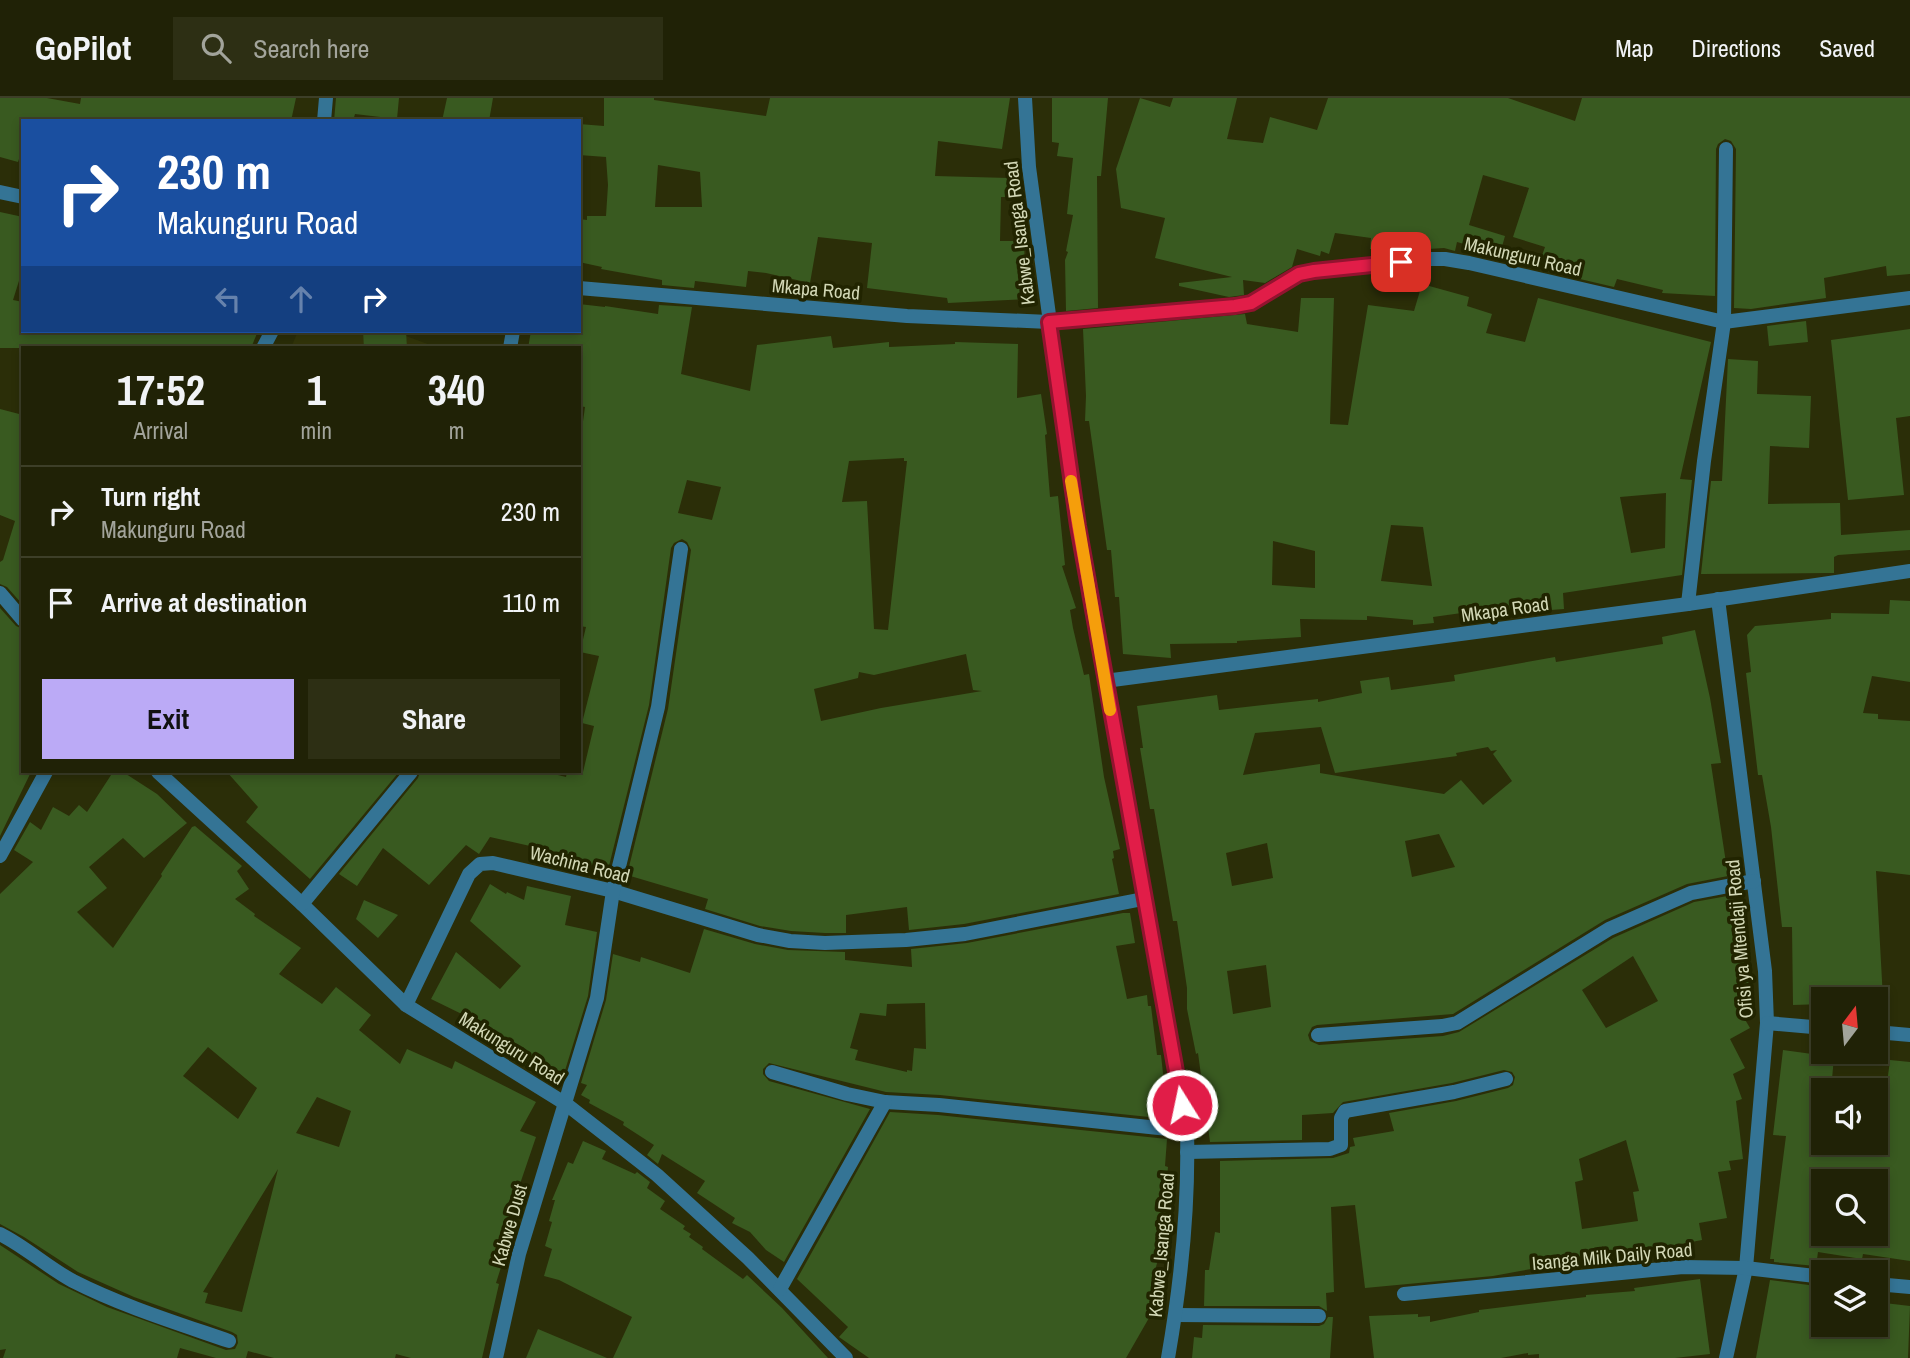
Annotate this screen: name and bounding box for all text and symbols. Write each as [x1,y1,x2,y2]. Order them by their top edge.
search box [173,17,663,80]
text: GoPilot [35,26,131,70]
icon: search [197,29,235,67]
text: Search here [253,31,369,66]
text: Map [1615,32,1653,64]
text: Directions [1691,32,1781,64]
text: Saved [1819,32,1875,64]
text: 230 m [157,138,271,204]
icon: right [42,147,133,238]
street label: Kabwe_Isanga Road [997,160,1041,306]
text: Makunguru Road [157,201,358,244]
street label: Makunguru Road [1462,230,1584,282]
pin [1371,232,1431,292]
icon: arrive [1382,243,1420,281]
street label: Mkapa Road [771,272,861,306]
icon: left [209,280,247,318]
icon: ahead [282,280,320,318]
icon: right [355,280,393,318]
text: 17:52 [117,362,205,418]
text: 1 [307,362,326,418]
text: 340 [428,362,485,418]
text: Arrival [134,415,188,446]
text: min [301,415,332,446]
text: m [449,415,464,446]
text: Turn right [101,479,200,514]
icon: right [42,493,80,531]
text: 230 m [501,494,560,529]
text: Makunguru Road [101,514,246,545]
icon: arrive [42,584,80,622]
text: Arrive at destination [101,585,307,620]
text: 110 m [502,585,560,620]
street label: Mkapa Road [1459,590,1551,628]
button: Exit [42,679,294,759]
button: Share [308,679,560,759]
street label: Wachina Road [527,839,633,889]
street label: Ofisi ya Mtendaji Road [1719,858,1759,1020]
north arrow [1811,987,1888,1064]
map controls [1811,987,1888,1337]
street label: Makunguru Road [454,1005,570,1091]
position arrow [1145,1068,1219,1142]
button: sound [1811,1078,1888,1155]
button: search [1811,1169,1888,1246]
street label: Kabwe_Isanga Road [1142,1172,1180,1318]
street label: Kabwe Dust [485,1180,533,1269]
street label: Isanga Milk Daily Road [1531,1236,1693,1276]
button: layers [1811,1260,1888,1337]

